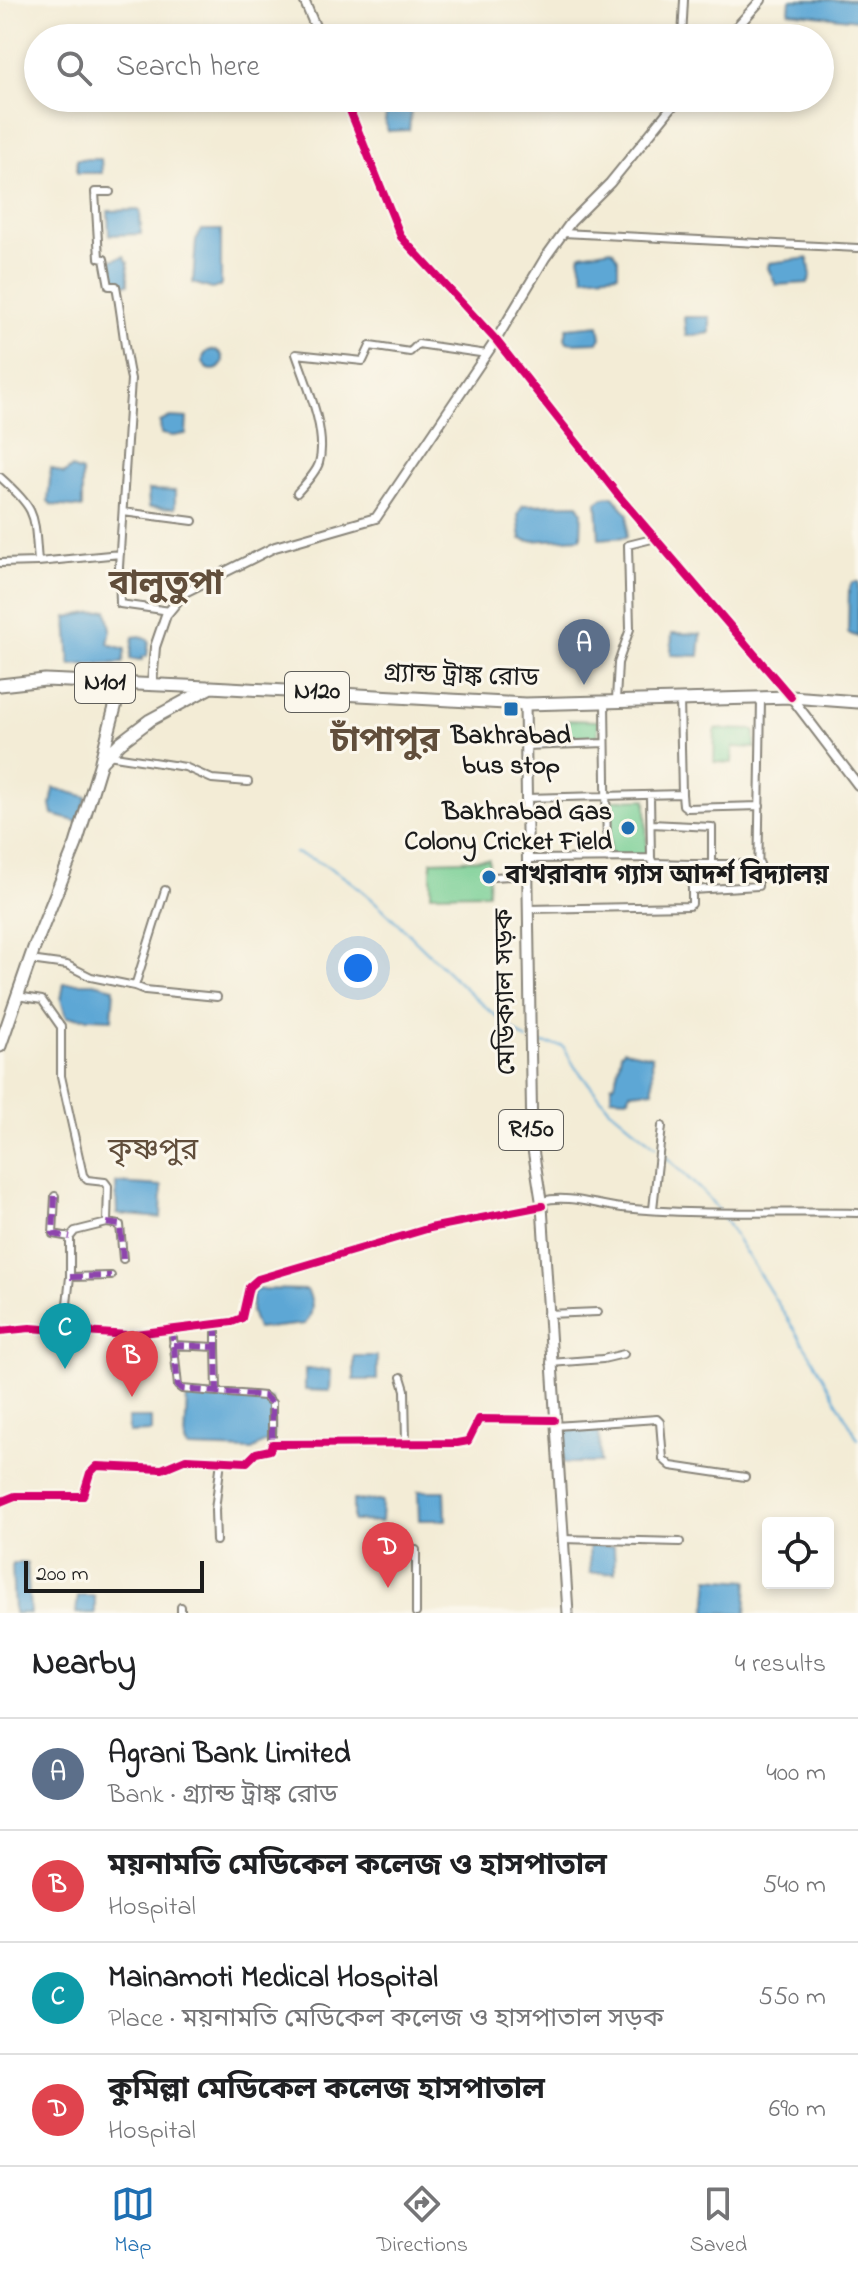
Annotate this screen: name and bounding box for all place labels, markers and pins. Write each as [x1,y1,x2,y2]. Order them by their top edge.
pin: A [558,619,610,685]
marker: Bakhrabad bus stop [502,700,520,718]
place label: Bakhrabad bus stop [450,718,571,786]
place label: Bakhrabad Gas Colony Cricket Field [404,794,612,862]
marker: Bakhrabad Gas Colony Cricket Field [619,819,637,837]
place label: বাখরাবাদ গ্যাস আদর্শ বিদ্যালয় [504,858,830,896]
marker: বাখরাবাদ গ্যাস আদর্শ বিদ্যালয় [480,868,498,886]
pin: C [39,1303,91,1369]
pin: B [106,1331,158,1397]
pin: D [362,1522,414,1588]

